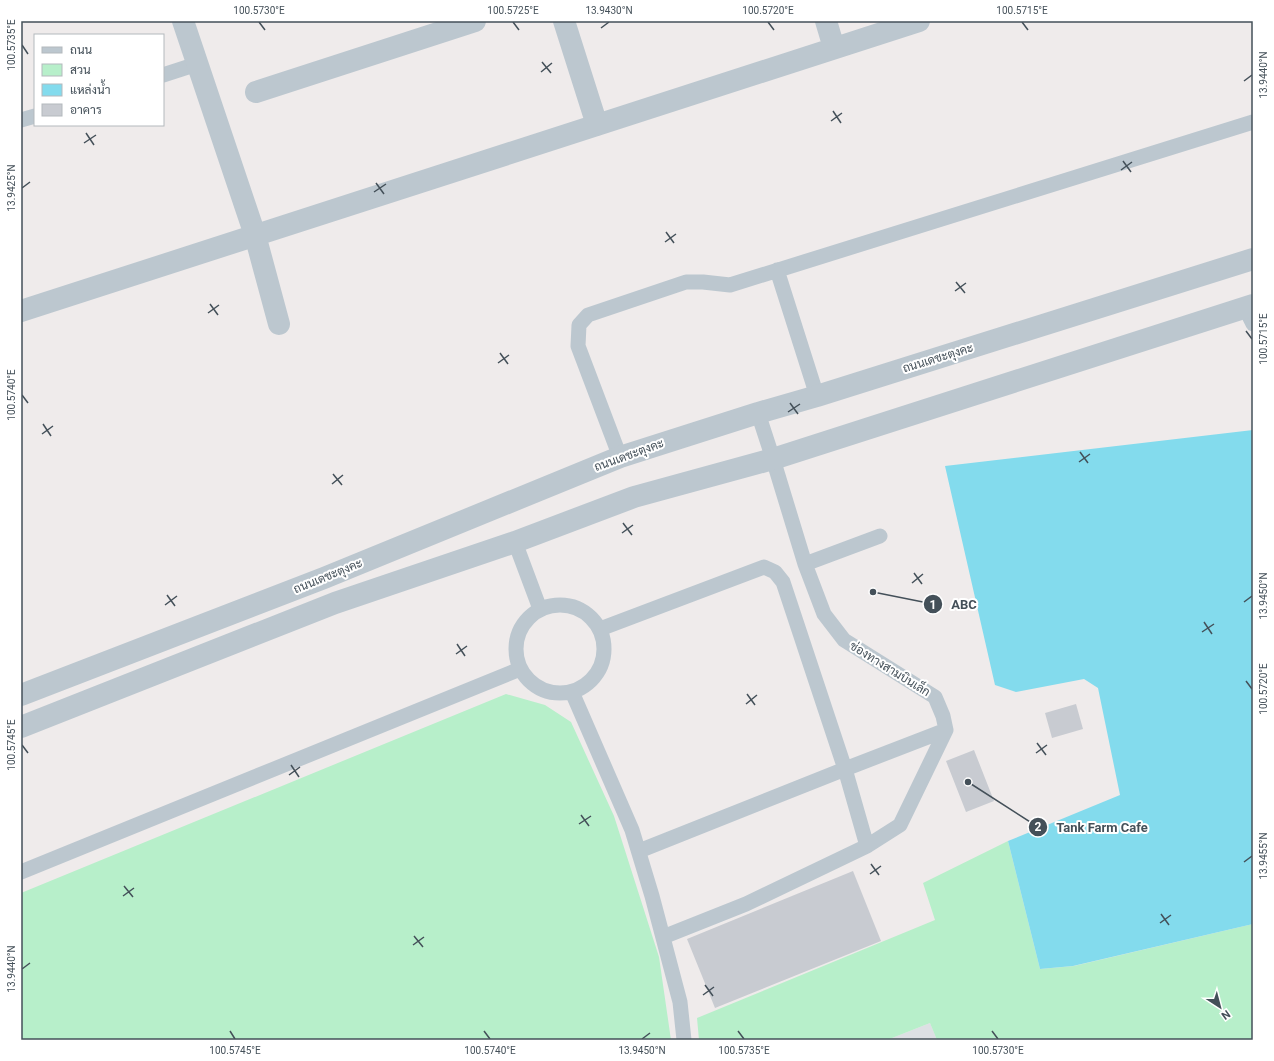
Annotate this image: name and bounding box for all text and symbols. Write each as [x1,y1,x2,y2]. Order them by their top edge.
text: 100.5730°E [233,5,285,16]
text: 100.5725°E [487,5,539,16]
text: 13.9430°N [585,5,633,16]
text: 100.5720°E [742,5,794,16]
text: 100.5715°E [996,5,1048,16]
text: 100.5735°E [6,19,17,71]
legend [34,34,164,126]
text: ถนน [70,43,93,57]
text: 13.9440°N [1258,51,1269,99]
text: สวน [70,63,91,77]
text: แหล่งน้ำ [70,79,110,97]
text: อาคาร [70,103,102,117]
text: 13.9425°N [6,164,17,212]
text: 100.5715°E [1258,313,1269,365]
street label: ถนนเดชะตุงคะ [901,341,976,377]
text: 100.5740°E [6,369,17,421]
street label: ถนนเดชะตุงคะ [592,436,666,476]
street label: ถนนเดชะตุงคะ [291,556,365,598]
text: 13.9450°N [1258,572,1269,620]
callout: ABC [923,592,985,617]
text: ABC [951,597,977,612]
text: 1 [930,598,936,612]
street label: ช่องทางสามบินเล็ก [847,637,934,699]
text: 100.5720°E [1258,663,1269,715]
text: 100.5745°E [6,719,17,771]
callout: Tank Farm Cafe [1028,815,1155,840]
text: 2 [1035,820,1042,834]
text: Tank Farm Cafe [1056,820,1148,835]
text: 13.9455°N [1258,832,1269,880]
text: 13.9440°N [6,945,17,993]
north arrow [1200,987,1240,1027]
text: N [1218,1007,1233,1022]
text: 100.5745°E [209,1045,261,1056]
text: 100.5740°E [464,1045,516,1056]
text: 13.9450°N [618,1045,666,1056]
text: 100.5735°E [718,1045,770,1056]
text: 100.5730°E [972,1045,1024,1056]

